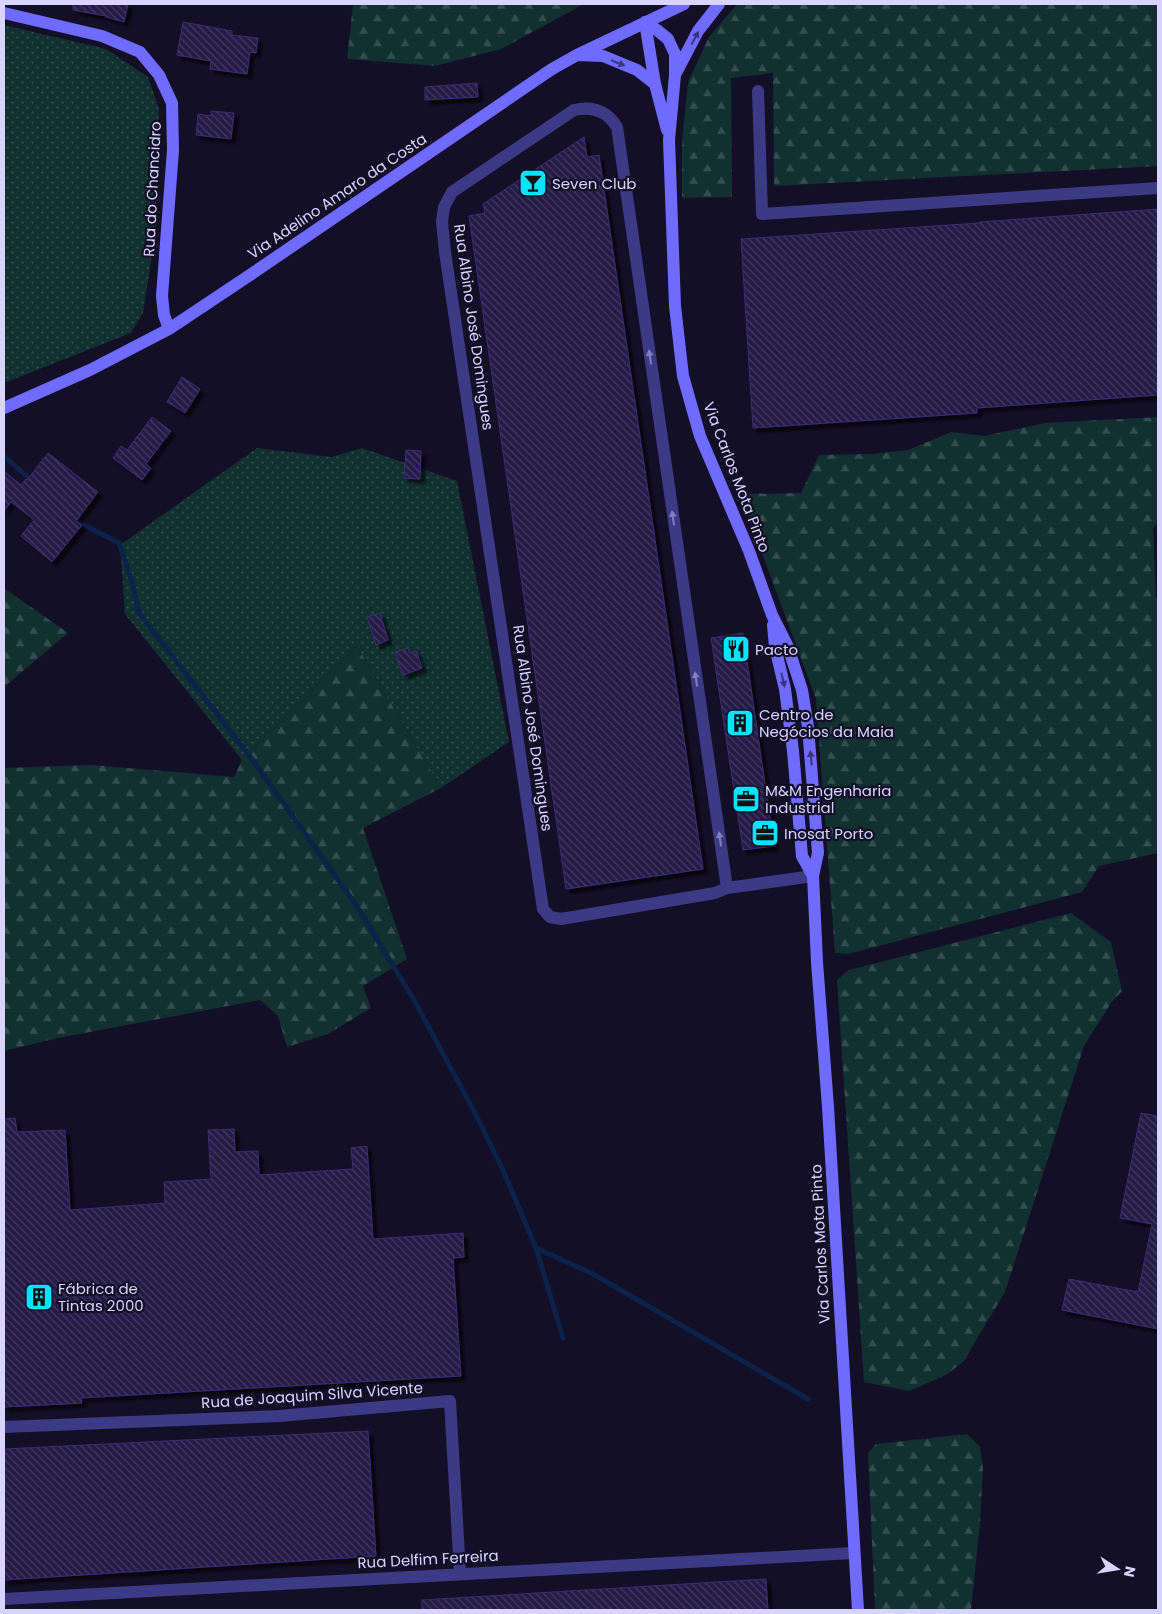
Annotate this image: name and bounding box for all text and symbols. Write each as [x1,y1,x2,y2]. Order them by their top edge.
one-way arrow [691,31,699,45]
one-way arrow [611,59,625,67]
street label: Rua do Chancidro [138,121,166,257]
street label: Via Adelino Amaro da Costa [243,128,431,264]
bar icon: Seven Club [518,168,548,198]
place label: Seven Club [552,173,636,194]
street label: Rua Albino José Domingues [449,222,499,432]
one-way arrow [646,349,654,365]
street label: Via Carlos Mota Pinto [699,399,775,555]
one-way arrow [669,509,677,525]
street label: Rua Albino José Domingues [508,623,558,833]
restaurant icon: Pacto [721,634,751,664]
place label: Pacto [755,639,798,660]
one-way arrow [692,670,700,686]
one-way arrow [779,673,787,688]
place label: Centro de Negócios da Maia [759,704,894,742]
building icon: Centro de Negócios da Maia [725,708,755,738]
one-way arrow [807,749,815,765]
place label: M&M Engenharia Industrial [765,780,891,818]
office icon: M&M Engenharia Industrial [731,784,761,814]
office icon: Inosat Porto [750,818,780,848]
place label: Inosat Porto [784,823,873,844]
one-way arrow [715,831,723,847]
street label: Via Carlos Mota Pinto [805,1164,835,1324]
place label: Fábrica de Tintas 2000 [58,1278,144,1316]
building icon: Fábrica de Tintas 2000 [24,1282,54,1312]
street label: Rua de Joaquim Silva Vicente [200,1377,424,1413]
north arrow [1092,1544,1142,1594]
street label: Rua Delfim Ferreira [357,1545,499,1573]
text: N [1119,1564,1141,1579]

